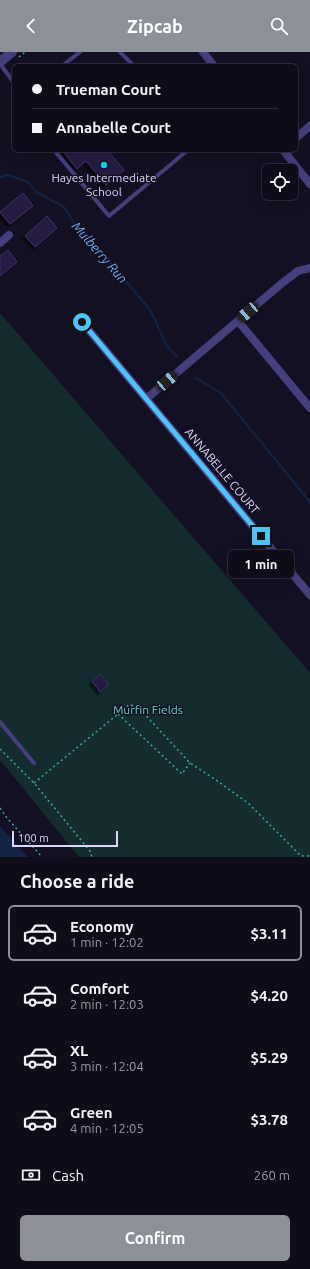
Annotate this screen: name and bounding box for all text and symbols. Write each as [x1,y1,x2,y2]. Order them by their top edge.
icon: back [20,15,42,37]
icon: search [268,15,290,37]
text: Zipcab [127,16,183,36]
text: Trueman Court [56,81,161,98]
text: Annabelle Court [56,119,171,136]
marker: Hayes Intermediate School [99,160,109,170]
map controls [262,164,298,200]
button: locate [262,164,298,200]
place label: Hayes Intermediate School [51,171,157,198]
water label: Mulberry Run [70,218,130,286]
car [235,300,261,324]
route start [73,313,91,331]
car [154,369,180,393]
street label: ANNABELLE COURT [183,425,262,516]
route end [252,527,270,545]
callout: 1 min [228,550,294,578]
text: 1 min [245,557,277,571]
park label: Murfin Fields [113,703,183,716]
scale bar [12,829,118,848]
text: 100 m [18,832,49,844]
text: Choose a ride [20,871,134,891]
icon: car [22,915,58,951]
text: Economy [70,918,134,935]
text: $3.11 [250,925,288,942]
text: 1 min · 12:02 [70,935,144,949]
icon: car [22,977,58,1013]
text: Comfort [70,980,129,997]
text: $4.20 [250,987,288,1004]
text: 2 min · 12:03 [70,997,144,1011]
icon: car [22,1039,58,1075]
text: XL [70,1042,88,1059]
text: $5.29 [250,1049,288,1066]
text: 3 min · 12:04 [70,1059,144,1073]
icon: car [22,1101,58,1137]
text: Green [70,1104,112,1121]
text: $3.78 [250,1111,288,1128]
text: 4 min · 12:05 [70,1121,144,1135]
icon: cash [20,1164,42,1186]
text: Cash [52,1167,84,1184]
text: 260 m [254,1168,290,1182]
button: Confirm [20,1215,290,1261]

